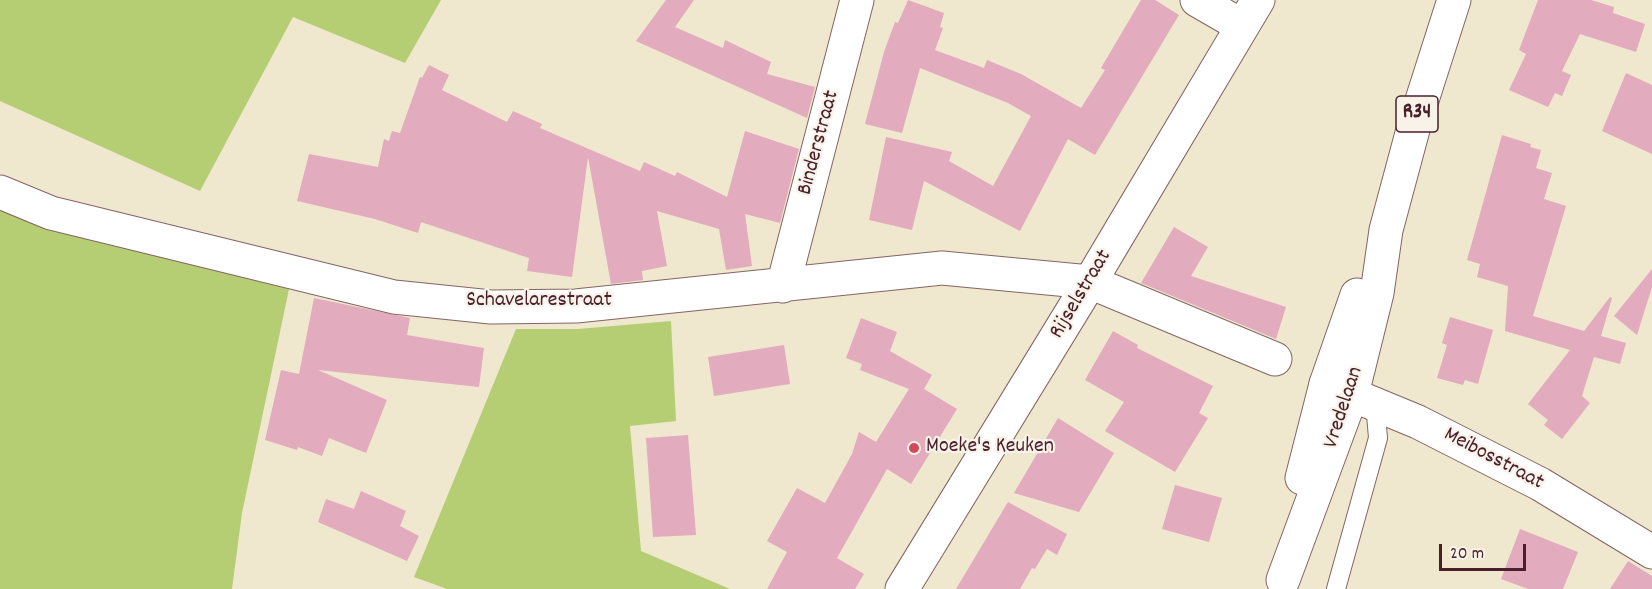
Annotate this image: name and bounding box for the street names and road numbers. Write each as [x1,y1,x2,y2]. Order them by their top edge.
street label: Binderstraat [793,88,847,198]
road number: R34 [1396,96,1438,132]
street label: Rijselstraat [1045,246,1119,344]
street label: Schavelarestraat [466,289,612,315]
street label: Vredelaan [1319,364,1371,452]
street label: Meibosstraat [1438,423,1548,497]

